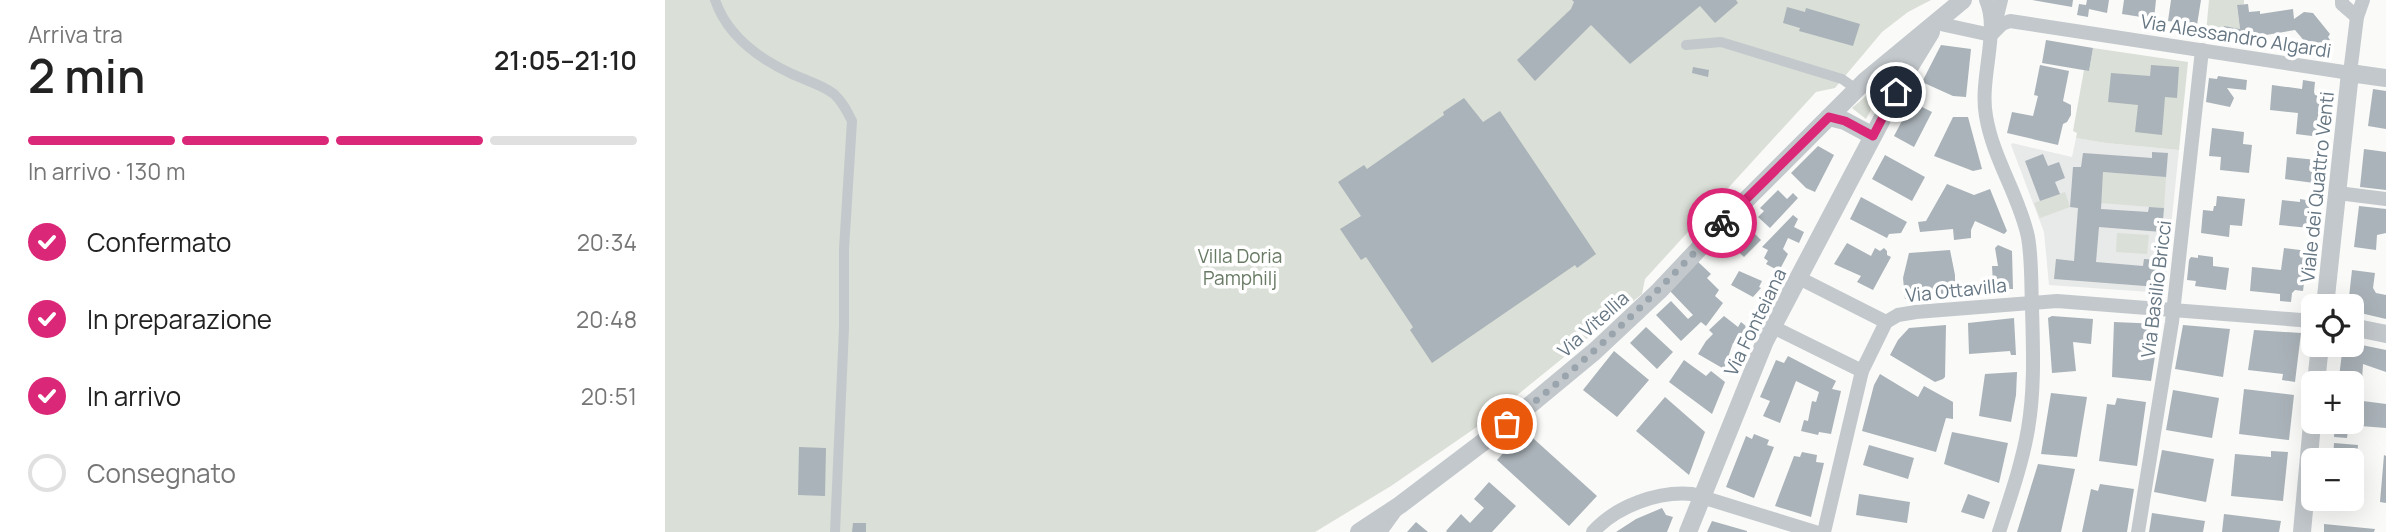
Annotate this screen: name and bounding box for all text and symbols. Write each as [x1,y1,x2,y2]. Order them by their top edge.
street label: Via Alessandro Algardi [2139,8,2333,64]
text: Arriva tra [28,18,123,50]
text: 21:05–21:10 [494,42,637,78]
text: 2 min [28,44,145,107]
pin [1866,62,1926,122]
icon: home [1877,73,1915,111]
street label: Viale dei Quattro Venti [2294,90,2340,284]
text: In arrivo · 130 m [28,155,185,187]
courier [1687,188,1757,258]
icon: bike [1703,204,1741,242]
street label: Via Basilio Bricci [2135,219,2177,359]
icon: check [28,223,66,261]
text: Confermato [87,224,231,260]
text: 20:34 [577,226,637,258]
park label: Villa Doria Pamphilj [1198,243,1282,291]
street label: Via Fonteiana [1718,264,1792,380]
street label: Via Ottavilla [1904,272,2008,308]
street label: Via Vitellia [1552,285,1634,363]
map controls [2301,294,2364,511]
button: locate [2301,294,2364,357]
icon: check [28,300,66,338]
text: In preparazione [87,301,272,337]
text: 20:48 [576,303,637,335]
button: + [2301,371,2364,434]
icon: check [28,377,66,415]
text: In arrivo [87,378,181,414]
text: 20:51 [581,380,637,412]
pin [1477,394,1537,454]
icon: bag [1488,405,1526,443]
button: − [2301,448,2364,511]
text: Consegnato [87,455,236,491]

